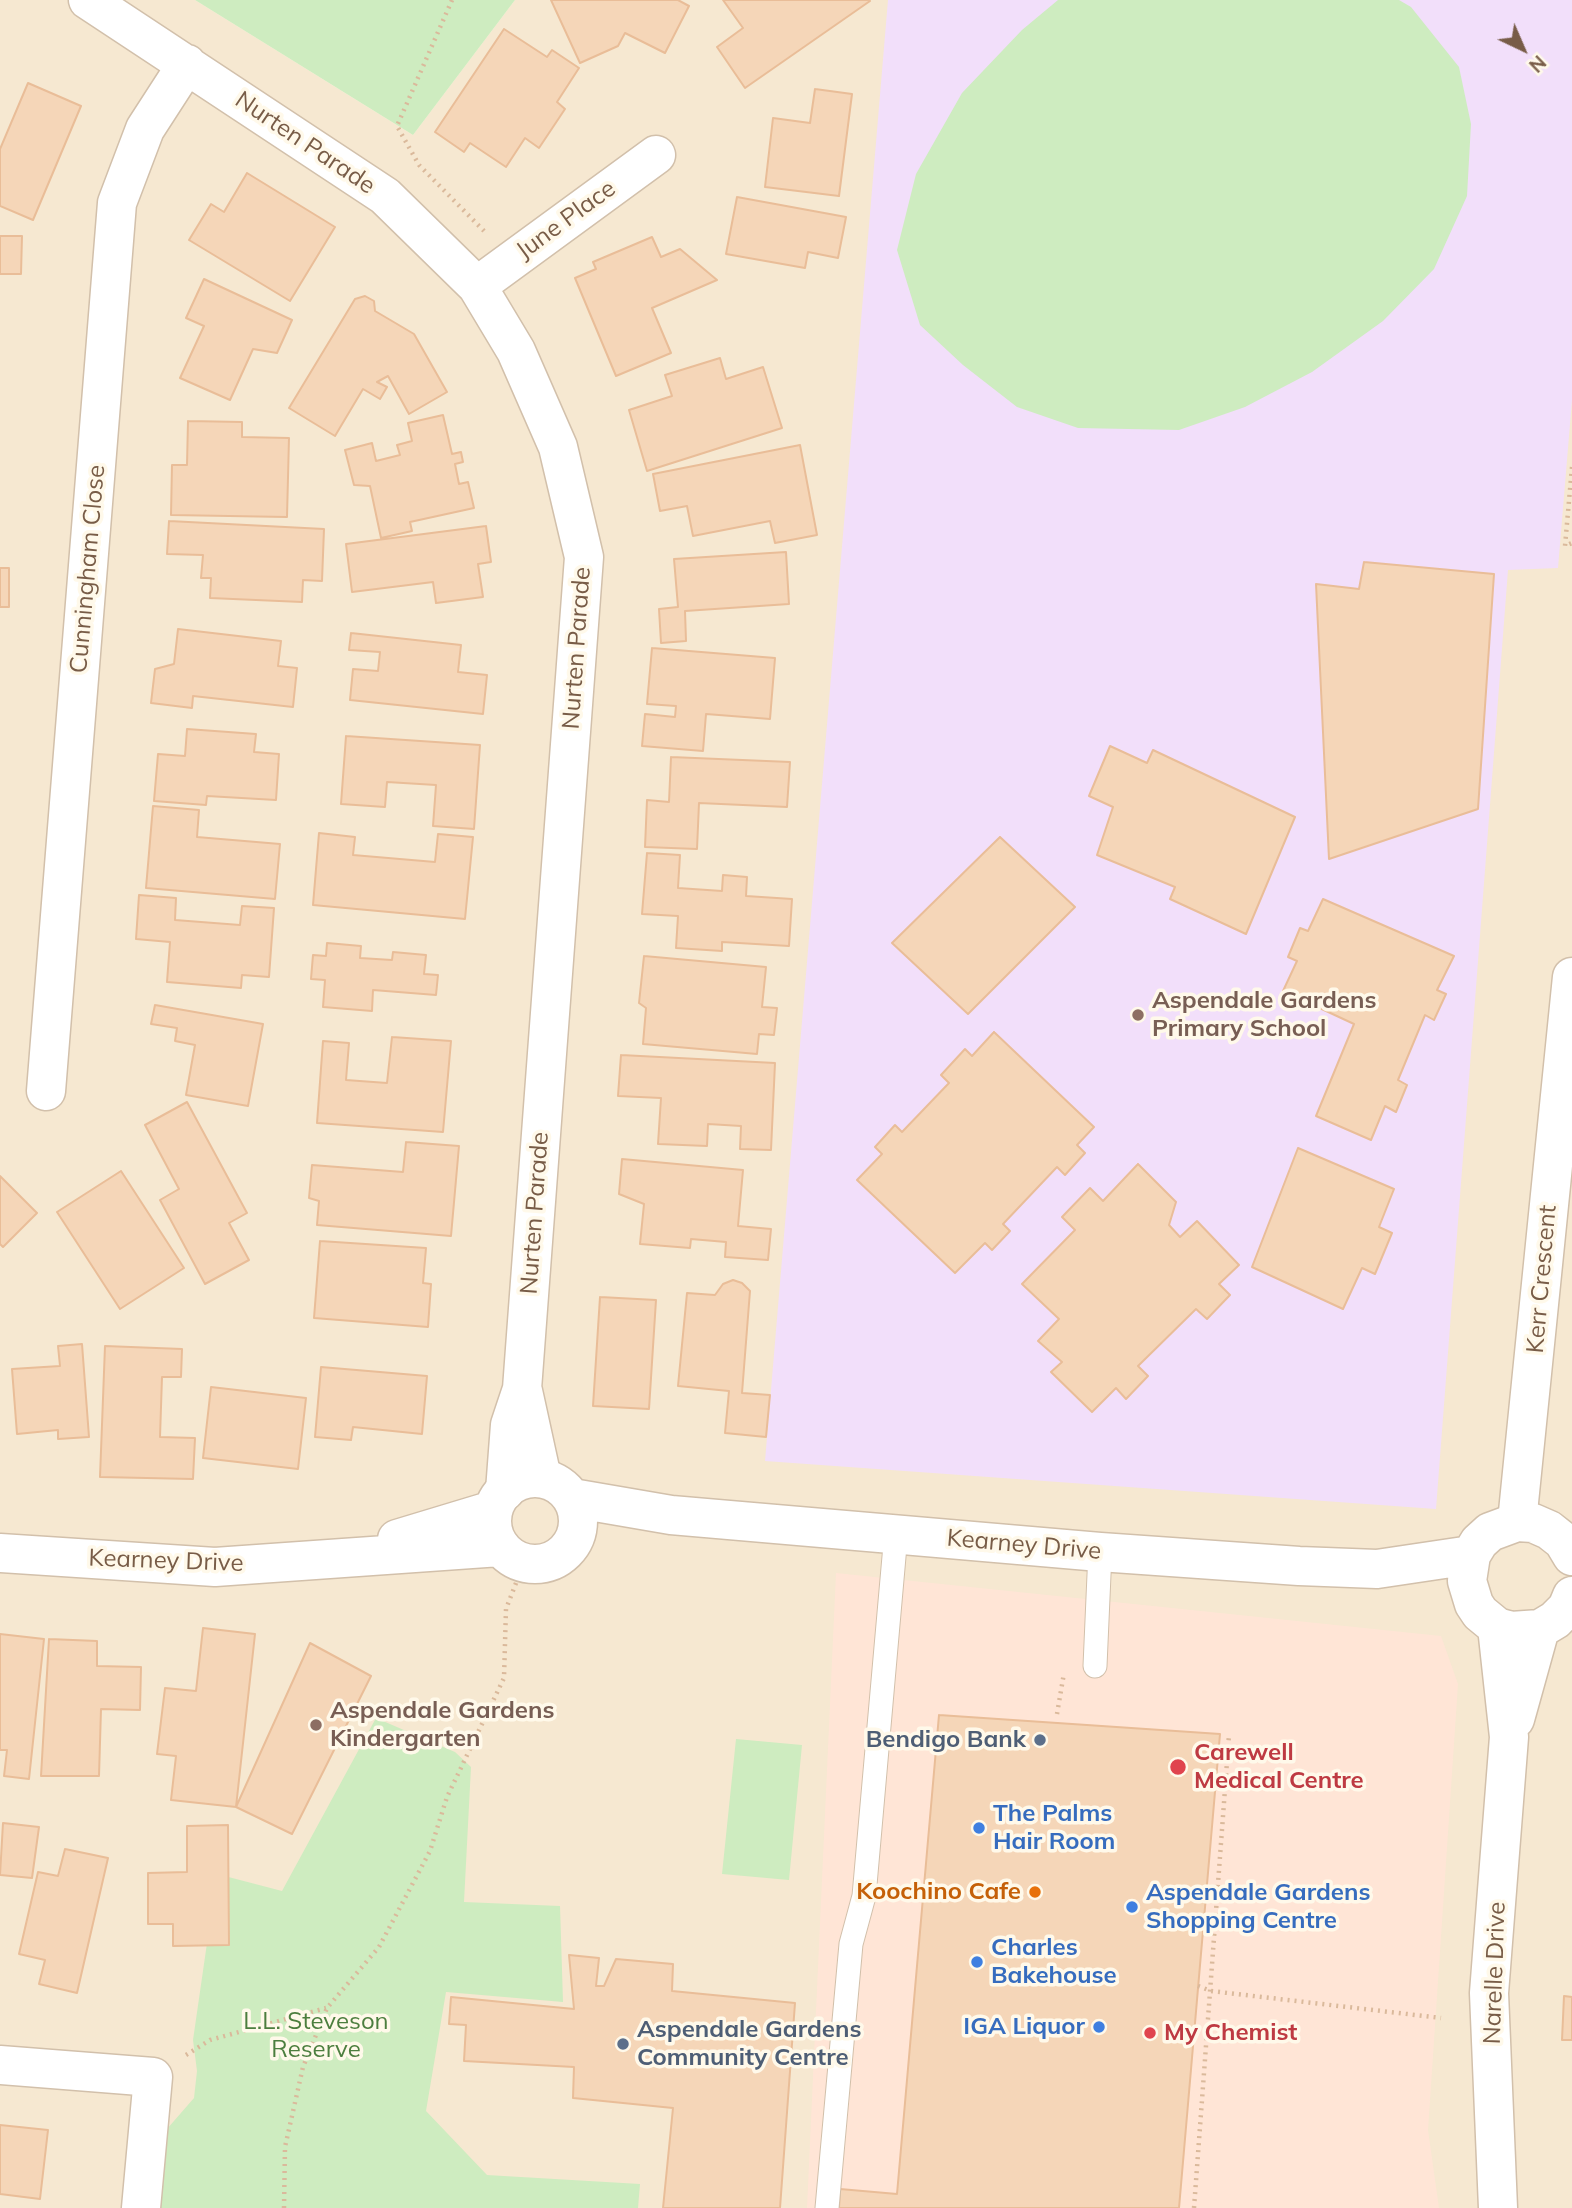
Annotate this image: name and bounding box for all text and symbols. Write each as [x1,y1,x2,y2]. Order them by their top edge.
north arrow [1488,14,1558,84]
text: N [1524,50,1551,78]
street label: Nurten Parade [230,86,380,200]
street label: June Place [511,174,621,266]
street label: Cunningham Close [65,464,111,674]
street label: Nurten Parade [557,566,597,730]
place label: Aspendale Gardens Primary School [1152,987,1376,1043]
marker: Aspendale Gardens Primary School [1130,1007,1146,1023]
street label: Nurten Parade [515,1131,555,1295]
street label: Kerr Crescent [1521,1204,1563,1354]
street label: Kearney Drive [946,1524,1102,1566]
street label: Kearney Drive [88,1544,244,1578]
place label: Aspendale Gardens Kindergarten [330,1697,554,1753]
marker: Aspendale Gardens Kindergarten [308,1717,324,1733]
place label: Bendigo Bank [866,1726,1026,1754]
marker: Bendigo Bank [1032,1732,1048,1748]
place label: Carewell Medical Centre [1194,1739,1364,1795]
marker: Carewell Medical Centre [1168,1757,1188,1777]
place label: The Palms Hair Room [993,1800,1115,1856]
marker: The Palms Hair Room [971,1820,987,1836]
place label: Koochino Cafe [856,1878,1021,1906]
place label: Aspendale Gardens Shopping Centre [1146,1879,1370,1935]
marker: Koochino Cafe [1027,1884,1043,1900]
marker: Aspendale Gardens Shopping Centre [1124,1899,1140,1915]
street label: Narelle Drive [1478,1901,1512,2045]
place label: Charles Bakehouse [991,1934,1117,1990]
marker: Charles Bakehouse [969,1954,985,1970]
park label: L.L. Steveson Reserve [243,2008,389,2064]
place label: IGA Liquor [963,2013,1085,2041]
place label: Aspendale Gardens Community Centre [637,2016,861,2072]
marker: IGA Liquor [1091,2019,1107,2035]
place label: My Chemist [1164,2019,1297,2047]
marker: My Chemist [1142,2025,1158,2041]
marker: Aspendale Gardens Community Centre [615,2036,631,2052]

